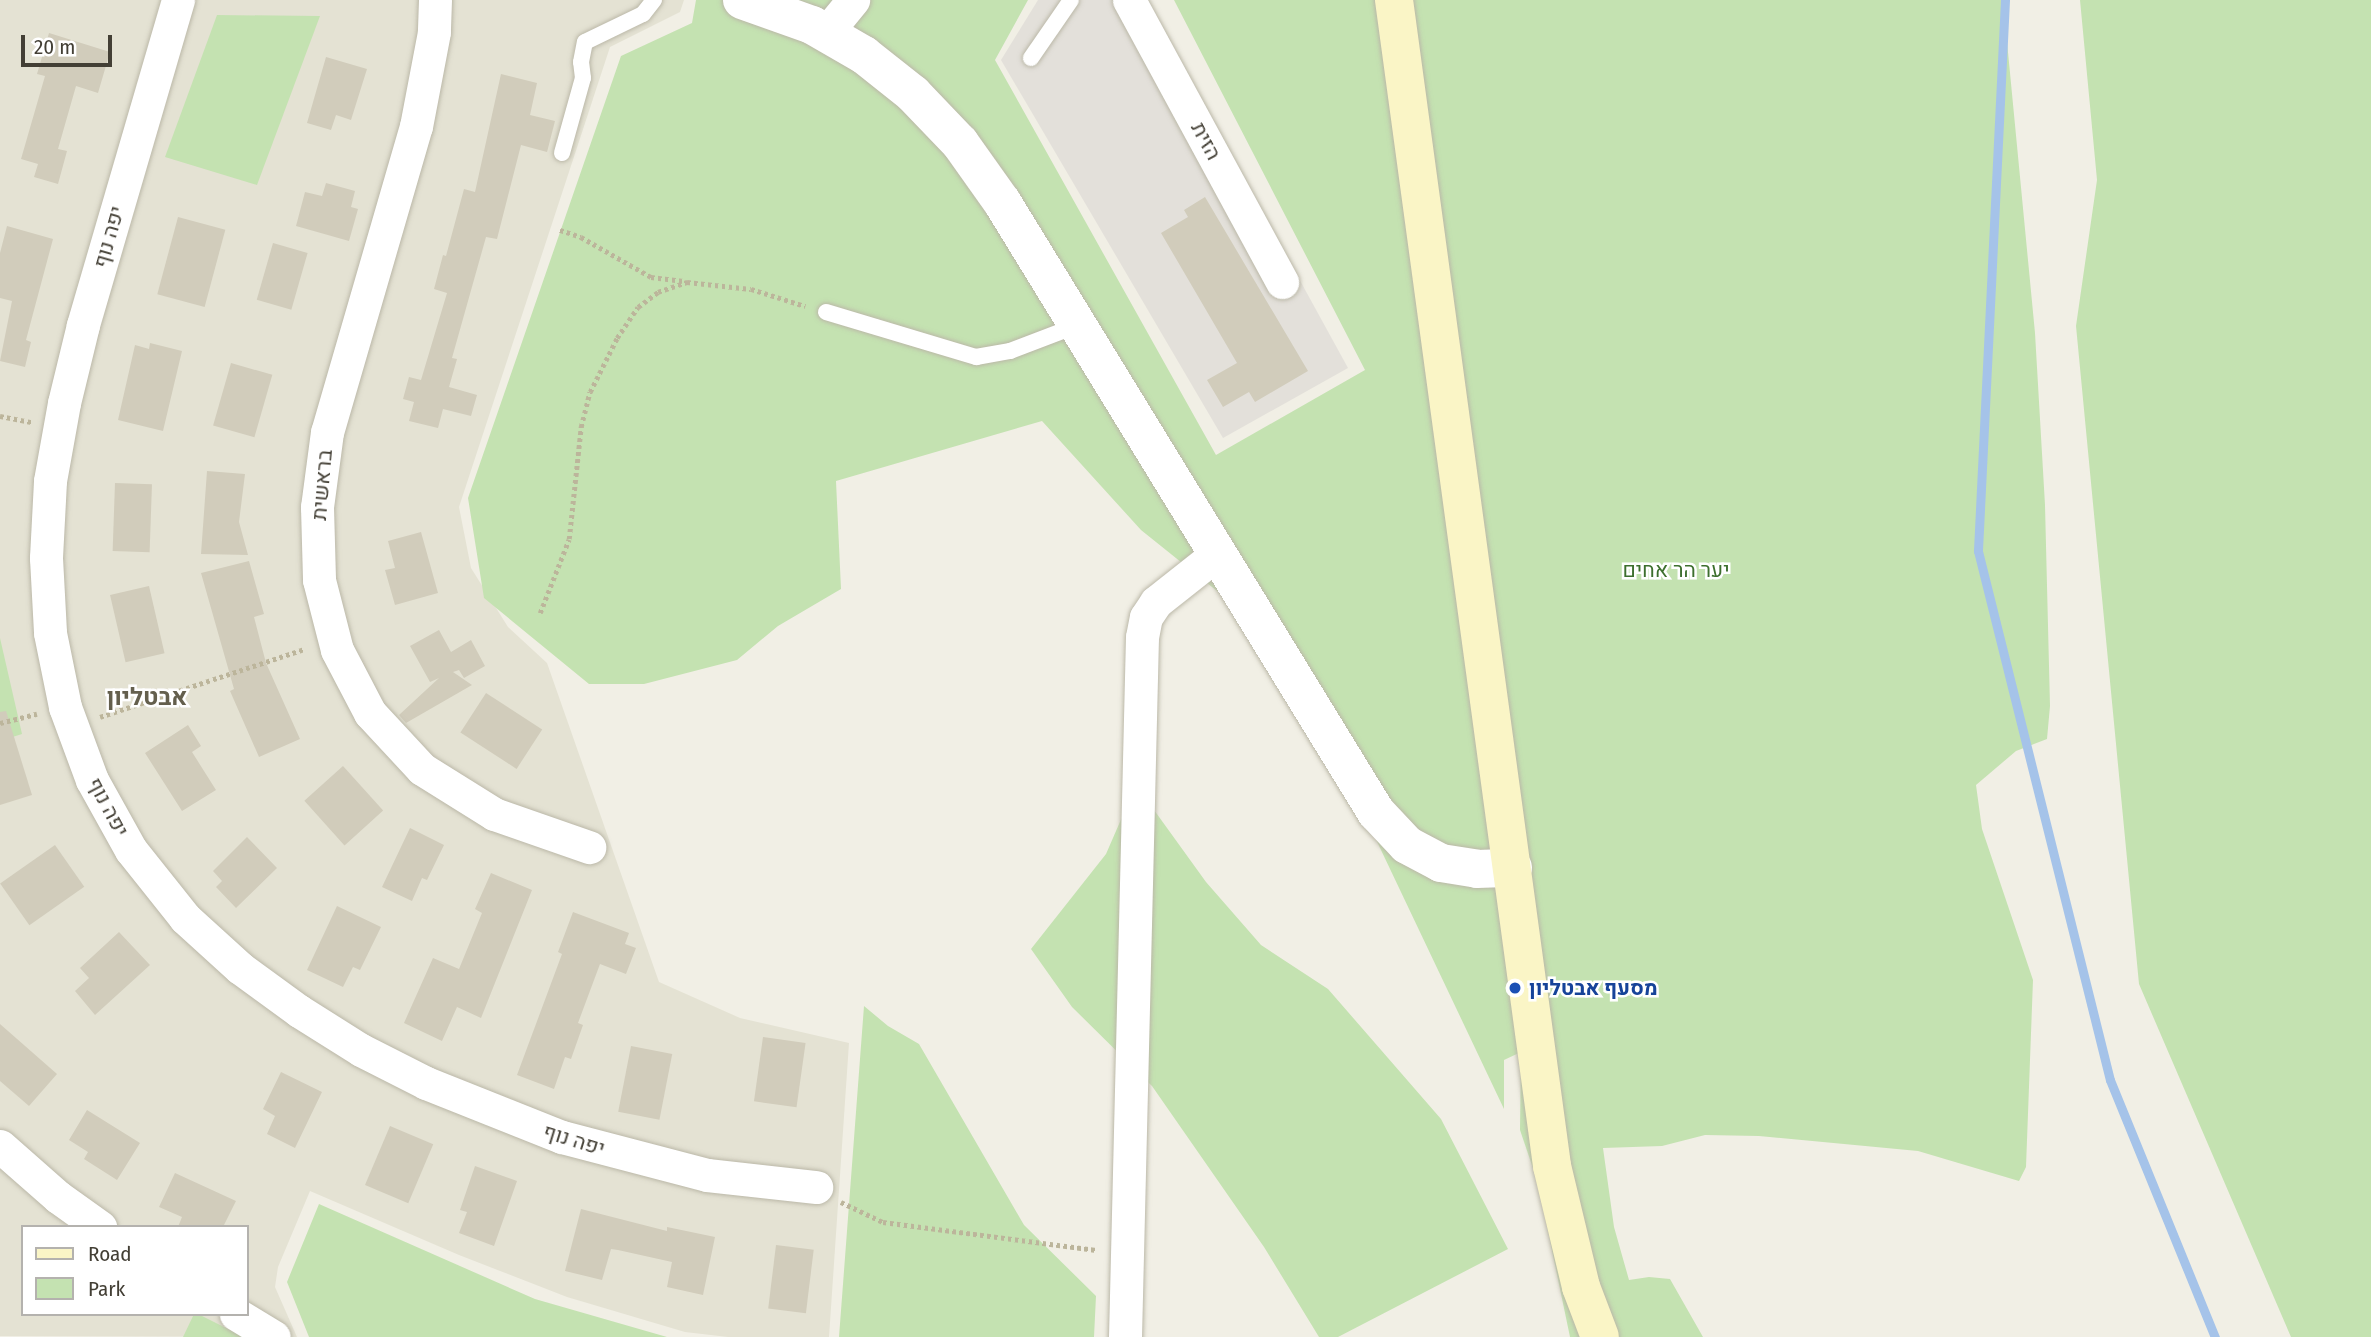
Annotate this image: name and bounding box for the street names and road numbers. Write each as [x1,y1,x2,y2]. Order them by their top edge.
street label: הזית [1186,118,1226,164]
street label: יפה נוף [88,203,130,271]
street label: בראשית [306,449,338,521]
street label: יפה נוף [82,773,134,841]
street label: יפה נוף [540,1119,608,1161]

